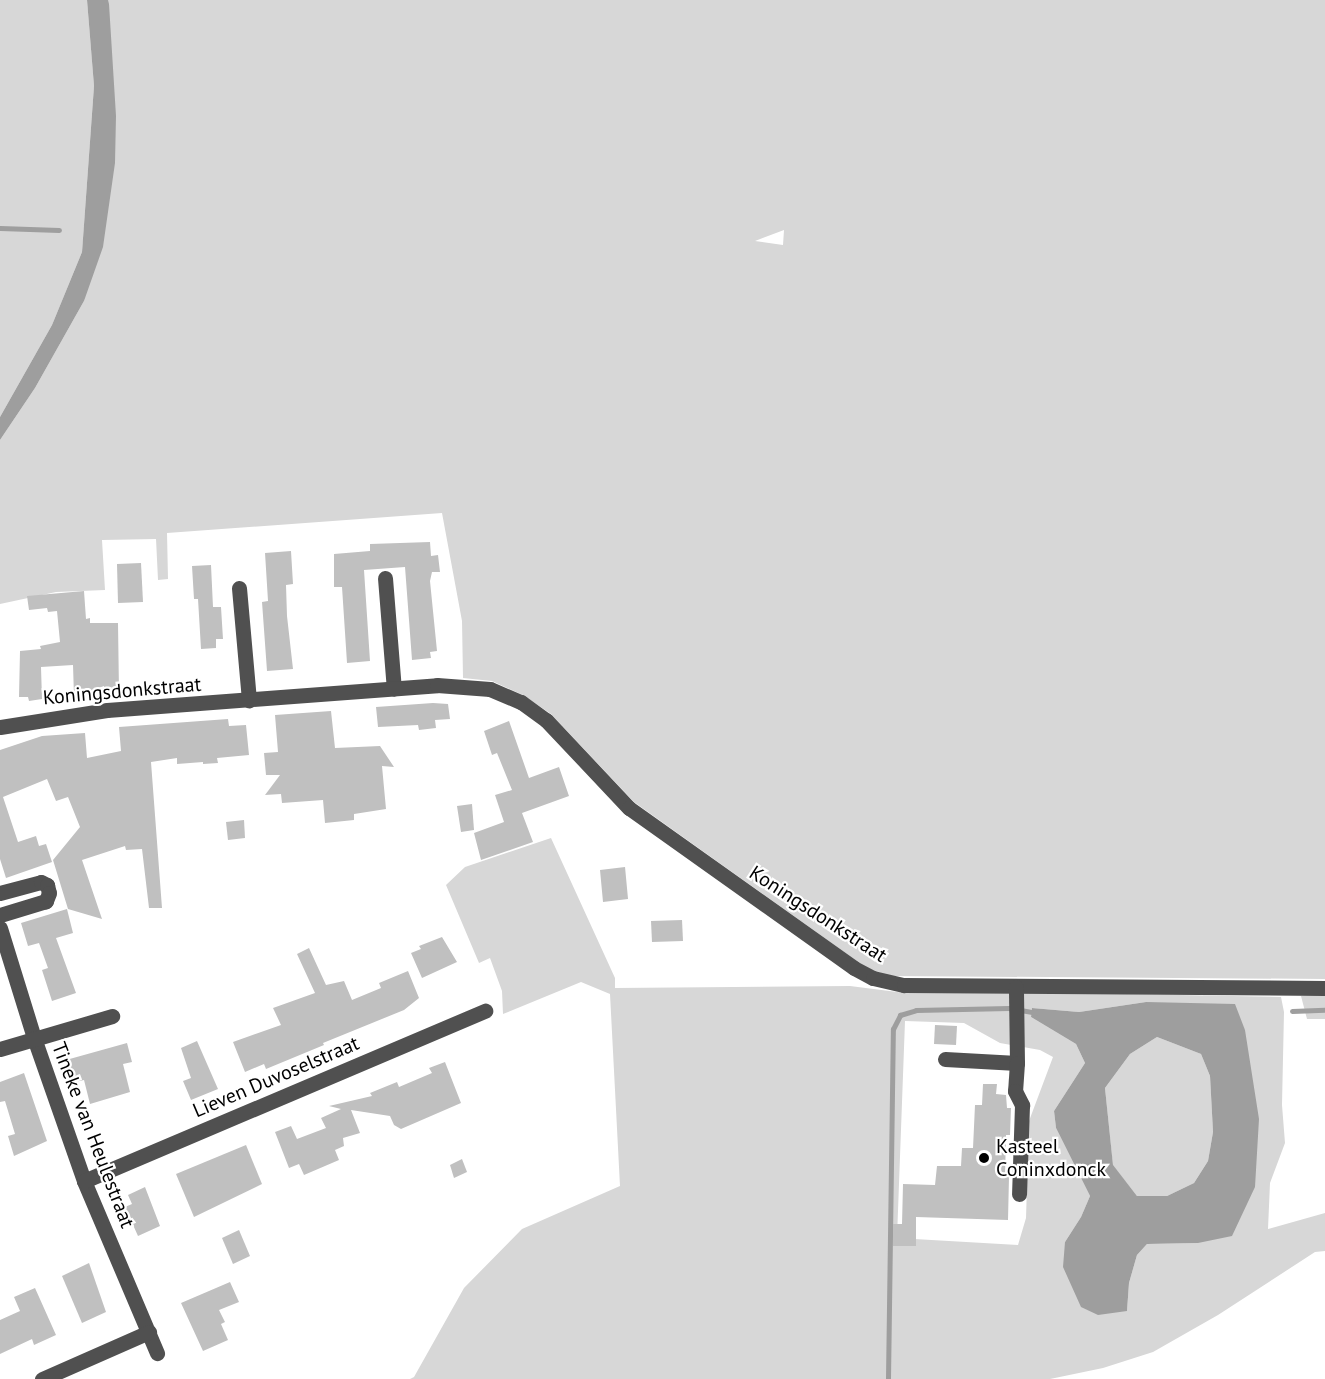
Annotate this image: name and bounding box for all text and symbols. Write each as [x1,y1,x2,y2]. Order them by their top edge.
street label: Koningsdonkstraat [42,672,202,710]
street label: Koningsdonkstraat [745,861,891,967]
street label: Lieven Duvoselstraat [189,1031,363,1123]
street label: Tineke van Heulestraat [46,1039,140,1231]
place label: Kasteel Coninxdonck [996,1134,1106,1181]
marker: Kasteel Coninxdonck [977,1151,991,1165]

